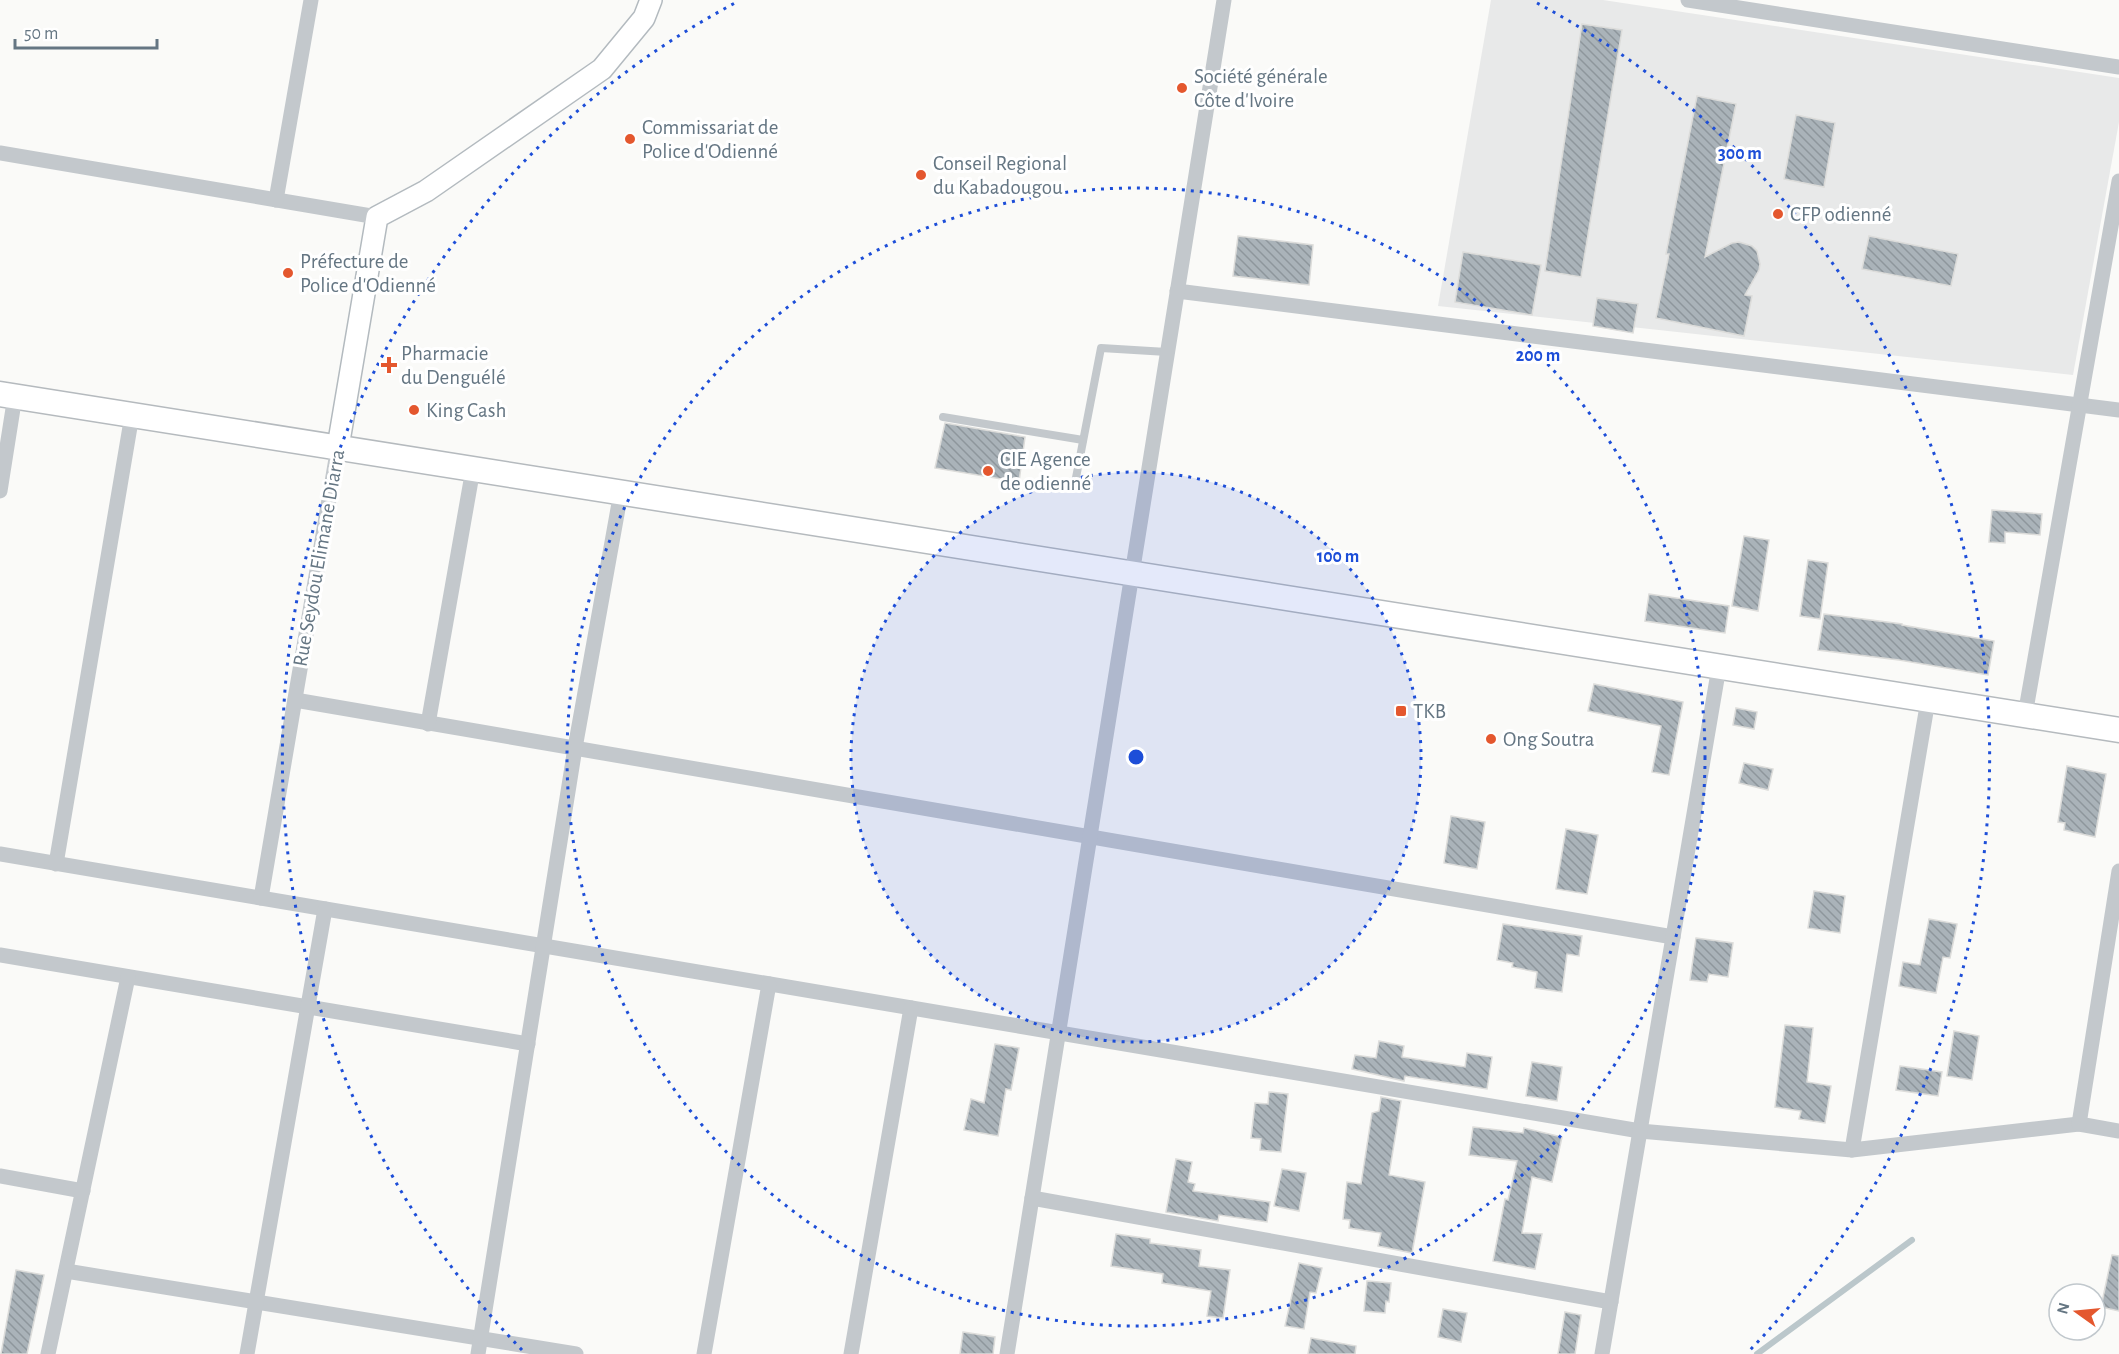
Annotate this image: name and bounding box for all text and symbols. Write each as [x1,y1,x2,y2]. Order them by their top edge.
scale bar [15,12,158,50]
text: 50 m [24,25,58,43]
place label: Société générale Côte d'Ivoire [1194,66,1328,111]
marker: Société générale Côte d'Ivoire [1175,81,1189,95]
place label: Commissariat de Police d'Odienné [642,117,778,162]
marker: Commissariat de Police d'Odienné [623,132,637,146]
text: 300 m [1718,145,1762,163]
place label: Conseil Regional du Kabadougou [933,153,1067,198]
marker: Conseil Regional du Kabadougou [914,168,928,182]
place label: CFP odienné [1790,204,1892,225]
marker: CFP odienné [1771,207,1785,221]
place label: Préfecture de Police d'Odienné [300,251,436,296]
marker: Préfecture de Police d'Odienné [281,266,295,280]
place label: Pharmacie du Denguélé [401,343,506,388]
text: 200 m [1516,347,1560,365]
marker: Pharmacie du Denguélé [382,358,396,372]
place label: King Cash [426,400,506,421]
marker: King Cash [407,403,421,417]
street label: Rue Seydou Elimane Diarra [290,447,349,668]
place label: CIE Agence de odienné [1000,449,1091,494]
marker: CIE Agence de odienné [981,464,995,478]
text: 100 m [1317,548,1359,566]
place label: TKB [1413,701,1446,722]
marker: TKB [1394,704,1408,718]
place label: Ong Soutra [1503,729,1595,750]
marker: Ong Soutra [1484,732,1498,746]
centre of rings [1126,747,1146,767]
north arrow [2047,1282,2107,1342]
text: N [2054,1301,2073,1316]

